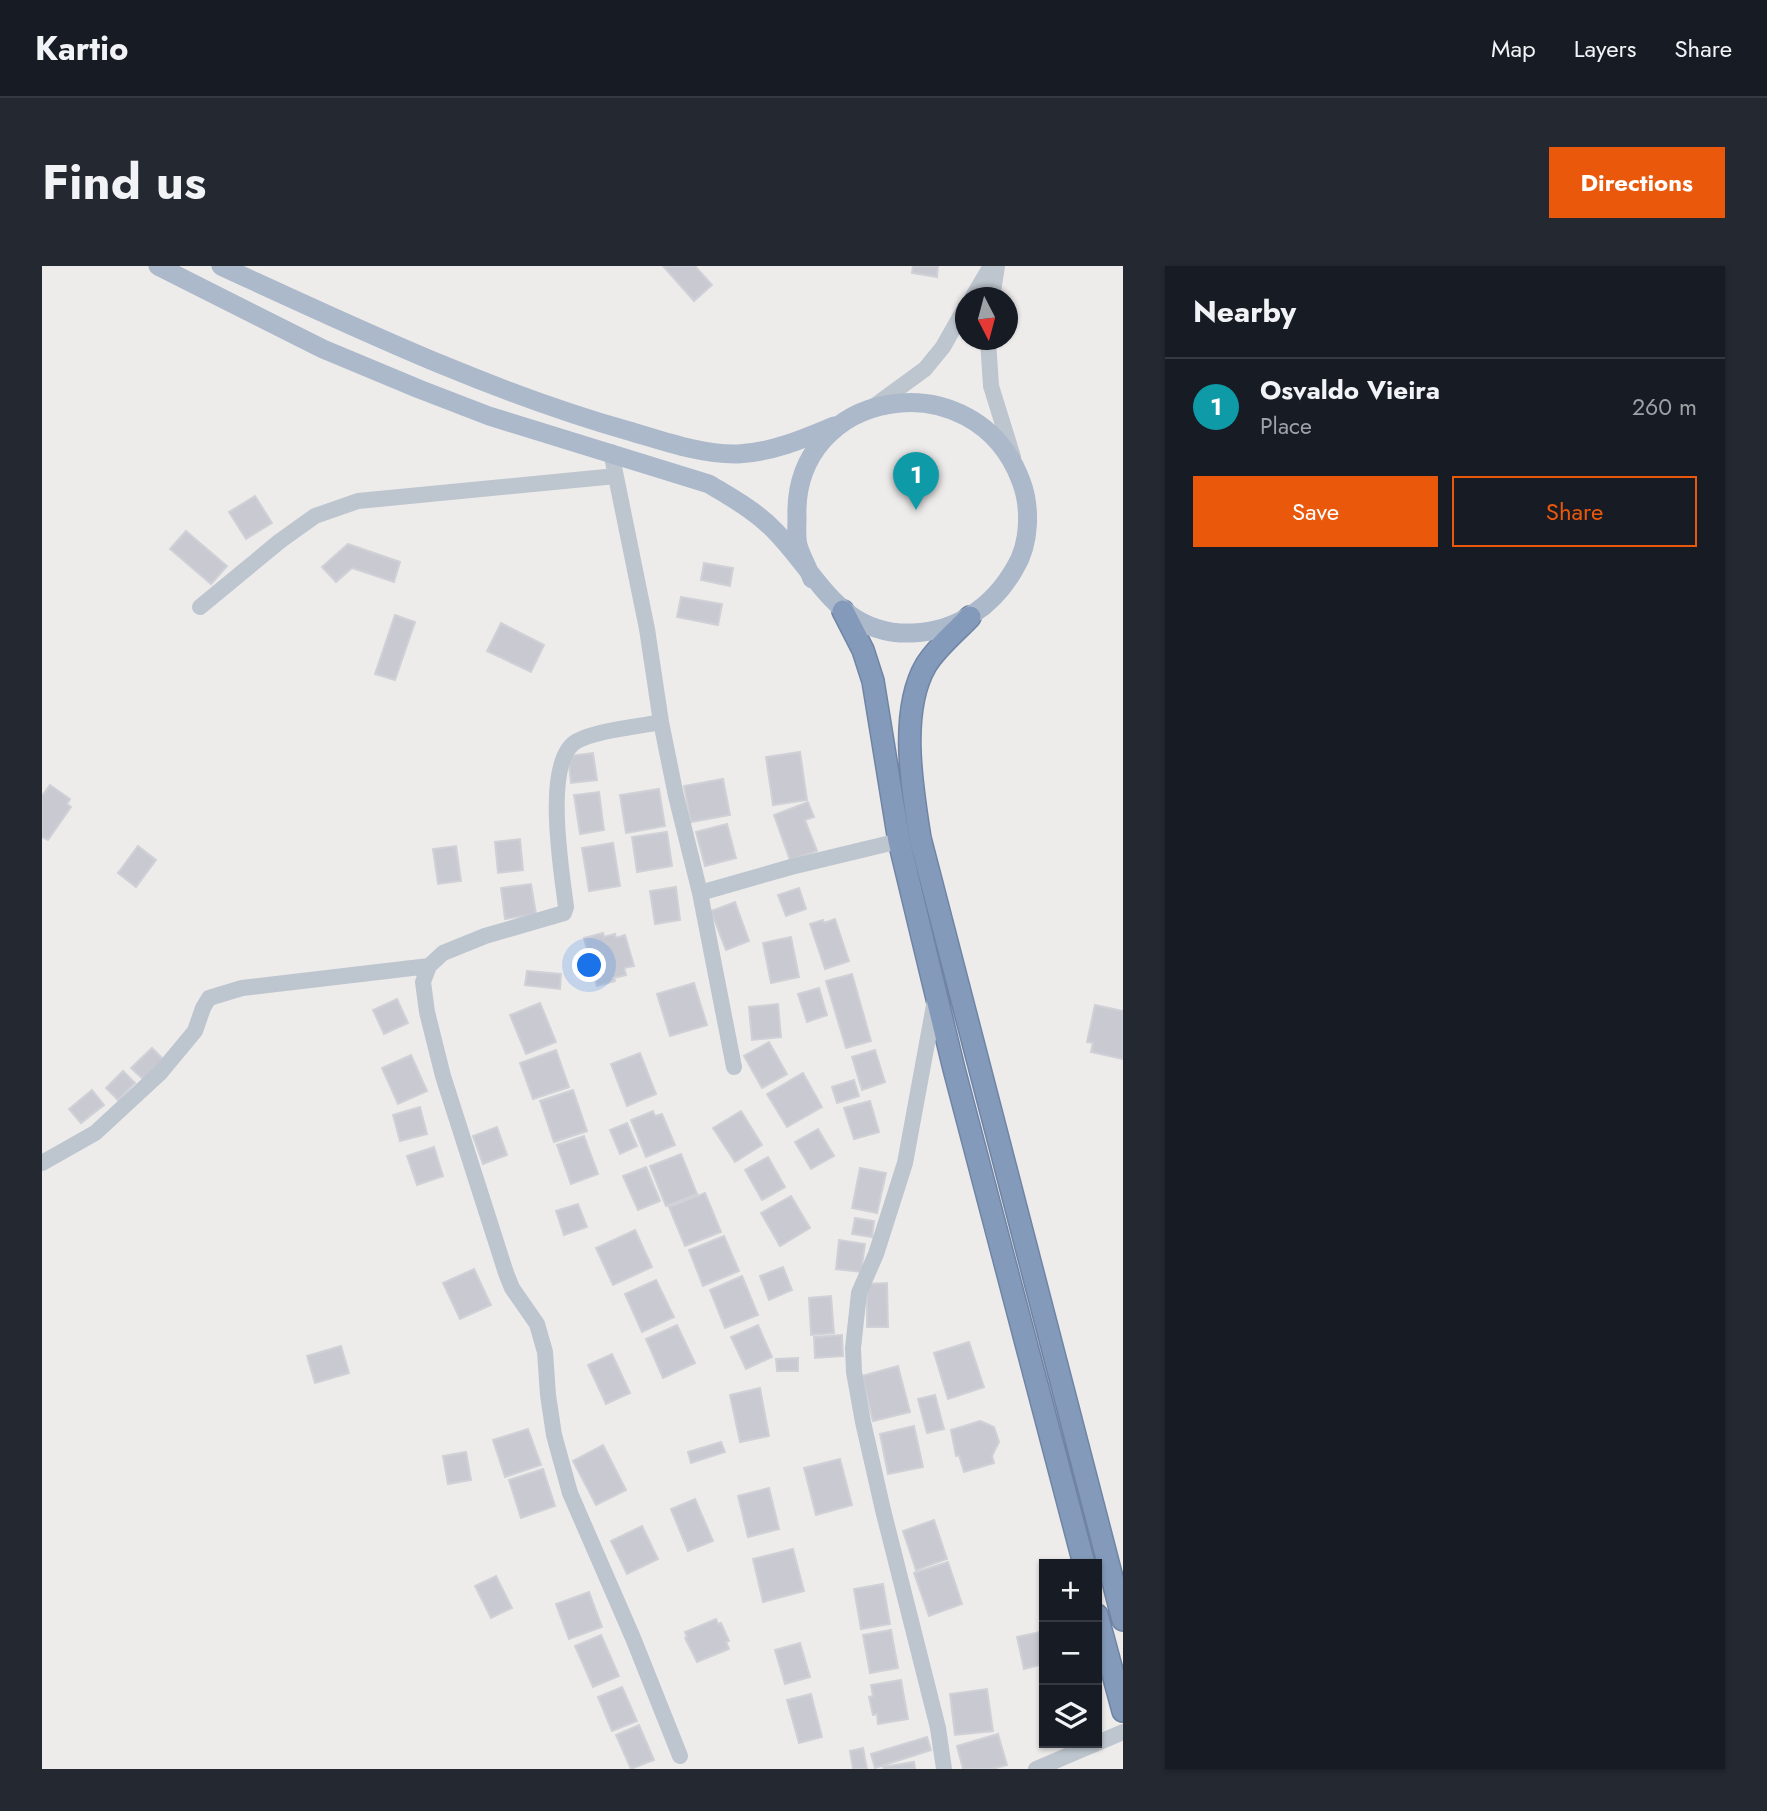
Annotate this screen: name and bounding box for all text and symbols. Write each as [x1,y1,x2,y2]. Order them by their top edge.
text: Kartio [35,25,129,72]
text: Map [1491,31,1536,66]
text: Layers [1574,31,1636,66]
text: Share [1674,31,1732,66]
text: Find us [42,147,206,217]
button: Directions [1549,147,1725,218]
north arrow [955,287,1018,350]
text: Nearby [1193,290,1296,333]
text: Osvaldo Vieira [1260,371,1440,409]
text: 1 [1210,390,1222,424]
text: 260 m [1632,390,1697,424]
text: Place [1260,409,1312,443]
pin: 1 [893,452,939,510]
button: Save [1193,476,1438,547]
button: Share [1452,476,1697,547]
your location [572,948,606,982]
map controls [1039,1559,1102,1748]
button: + [1039,1559,1102,1622]
button: − [1039,1622,1102,1685]
button: layers [1039,1685,1102,1748]

